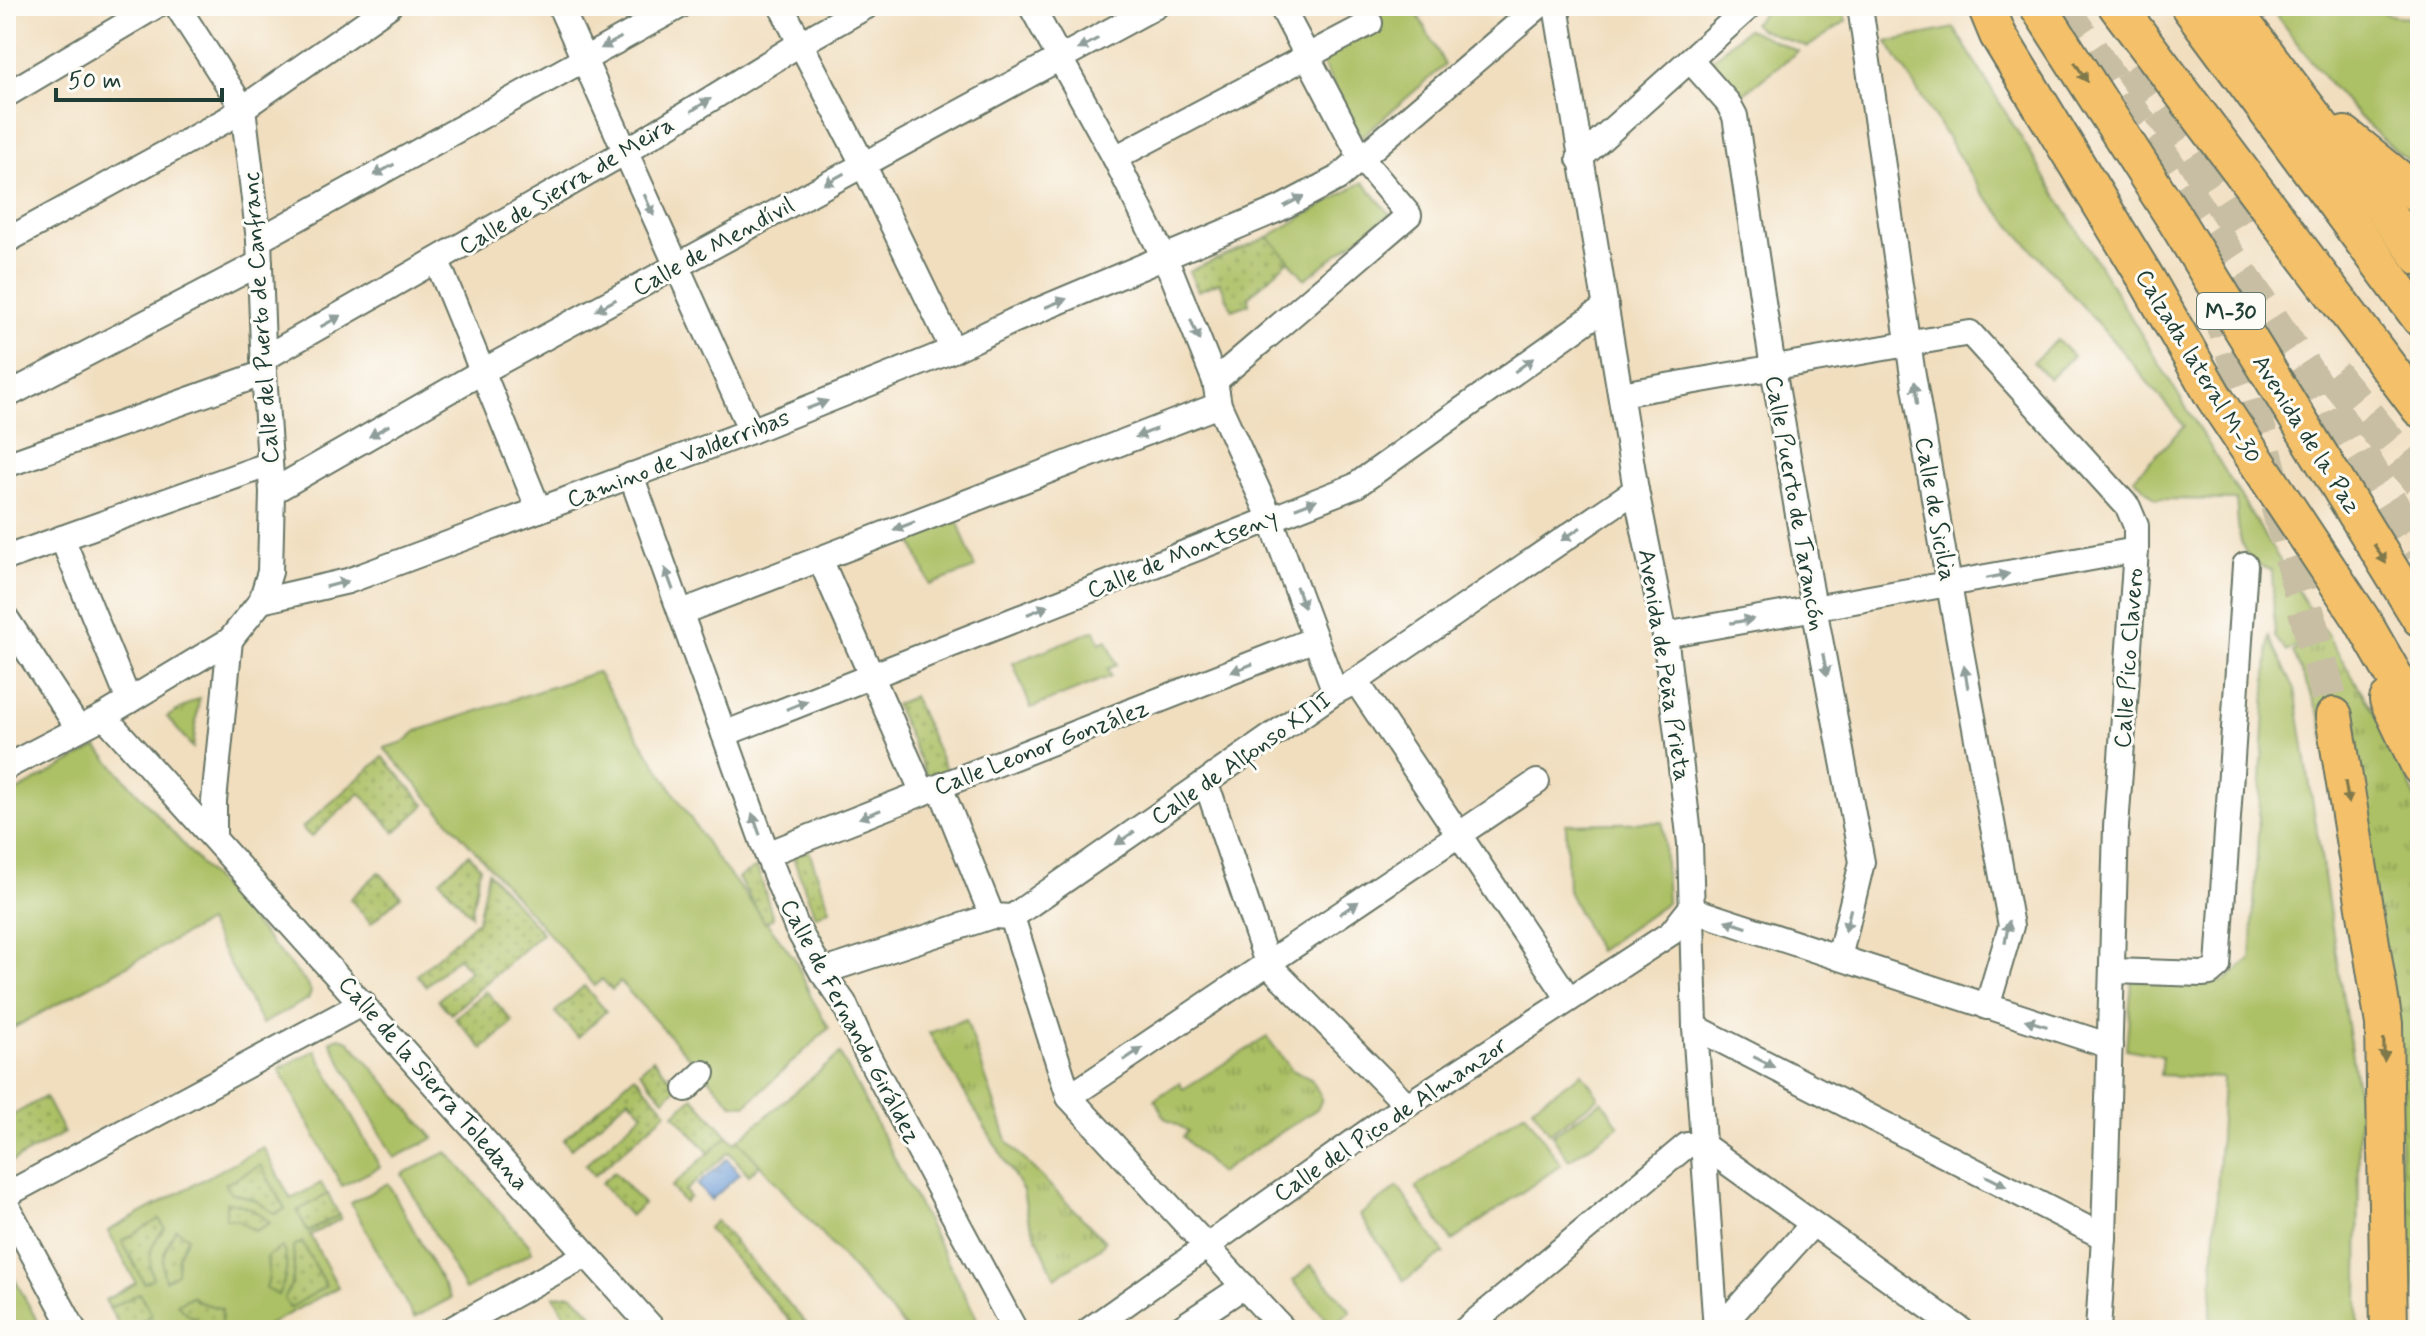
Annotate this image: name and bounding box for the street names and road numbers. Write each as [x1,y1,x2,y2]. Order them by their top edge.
street label: Calle de Sierra de Meira [453,110,680,263]
street label: Calle del Puerto de Canfranc [236,171,287,465]
street label: Calle de Mendívil [628,190,800,304]
street label: Calzada lateral M-30 [2127,264,2268,470]
road number: M-30 [2197,293,2265,329]
street label: Avenida de la Paz [2244,349,2367,520]
street label: Calle Puerto de Tarancón [1757,373,1832,633]
street label: Camino de Valderribas [563,403,794,516]
street label: Calle de Sicilia [1907,435,1962,584]
street label: Calle de Montseny [1083,502,1282,607]
street label: Avenida de Peña Prieta [1630,547,1697,783]
street label: Calle Pico Clavero [2108,567,2151,749]
street label: Calle de Alfonso XIII [1145,685,1339,835]
street label: Calle Leonor González [930,693,1153,804]
street label: Calle de Fernando Giráldez [772,894,927,1149]
street label: Calle de la Sierra Toledana [331,970,535,1198]
street label: Calle del Pico de Almanzor [1268,1030,1514,1210]

